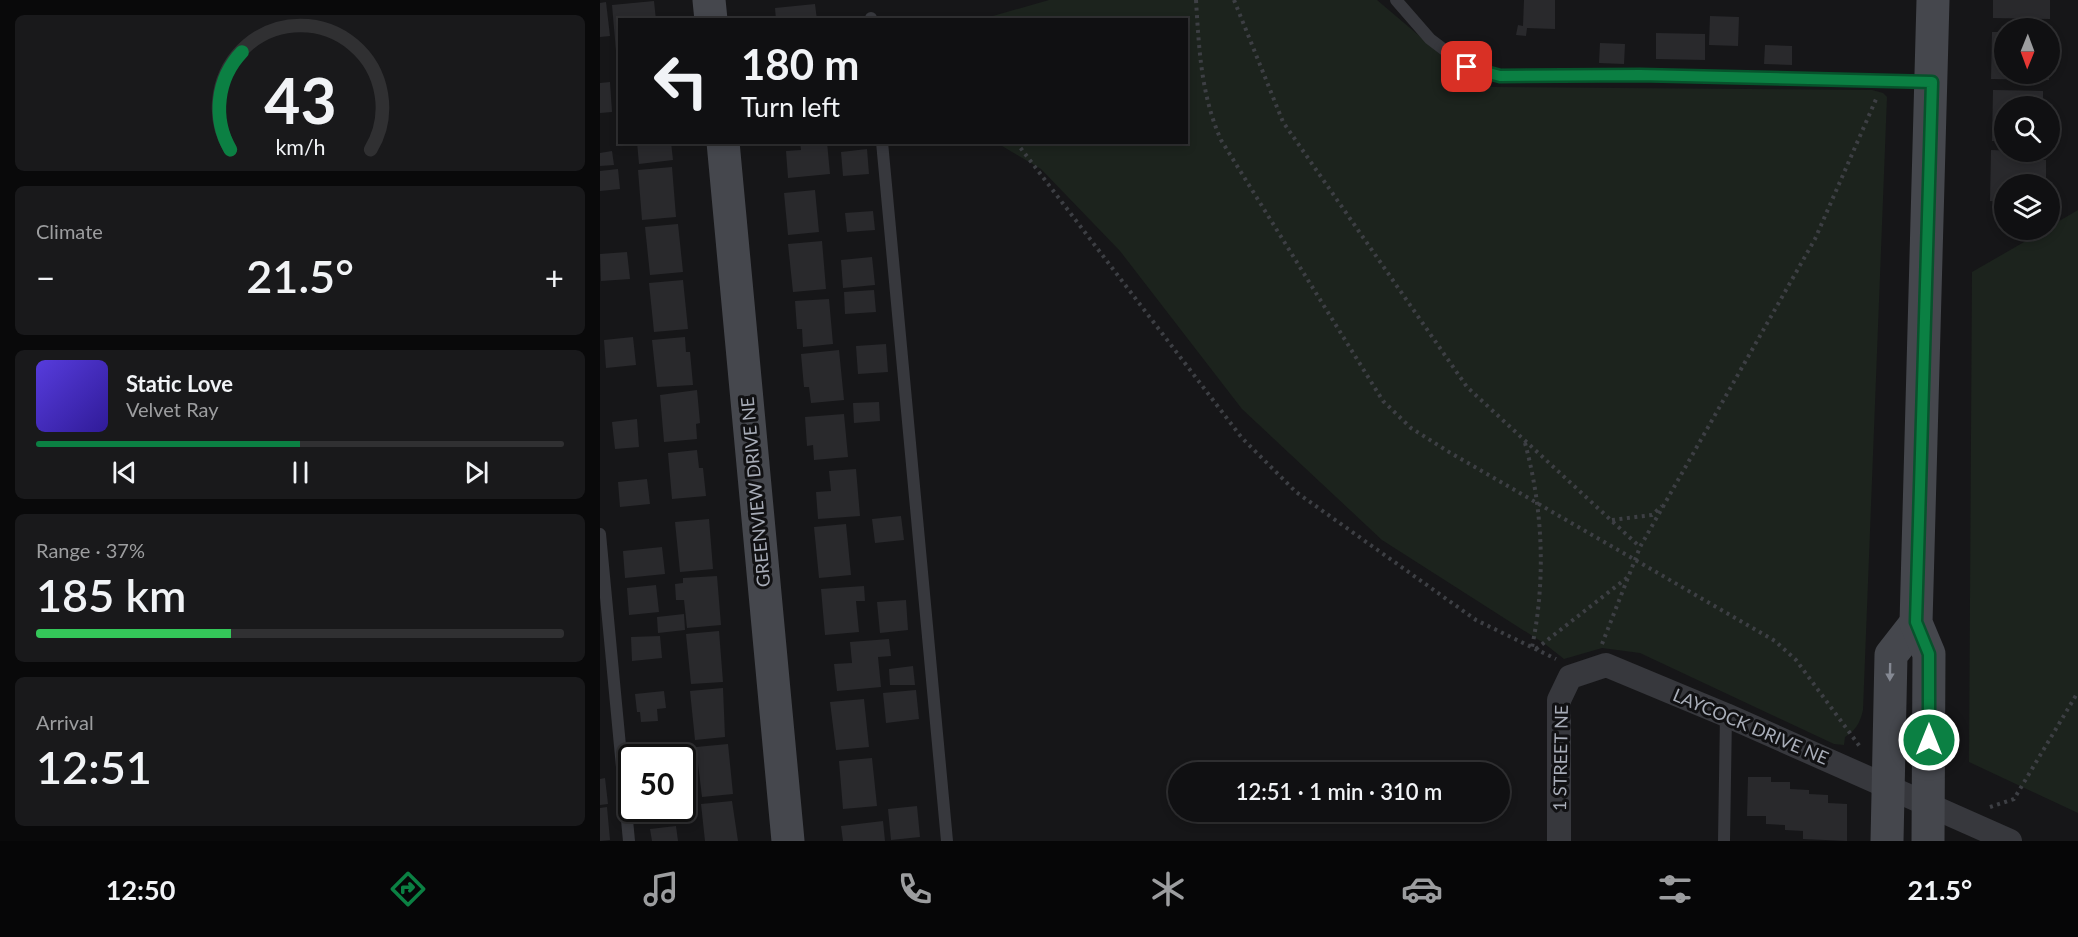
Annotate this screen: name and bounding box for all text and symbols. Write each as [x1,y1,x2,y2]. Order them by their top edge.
north arrow [1994,18,2060,84]
map controls [1994,18,2060,240]
text: 180 m [741,39,859,89]
pin [1441,41,1492,92]
icon: left [642,42,720,120]
icon: arrive [1450,50,1483,83]
text: 43 [264,62,336,137]
text: Turn left [741,90,840,123]
button: search [1994,96,2060,162]
text: km/h [275,134,325,160]
button: layers [1994,174,2060,240]
text: Climate [36,219,103,243]
text: 21.5° [246,249,354,303]
text: − [36,257,55,297]
text: + [545,257,564,297]
text: Static Love [126,370,233,397]
street label: GREENVIEW DRIVE NE [736,396,774,588]
text: Velvet Ray [126,397,219,421]
icon: previous [108,456,141,489]
icon: pause [284,456,317,489]
icon: next [460,456,493,489]
text: Range · 37% [36,538,145,562]
text: 185 km [36,568,186,622]
one-way arrow [1885,663,1895,682]
street label: LAYCOCK DRIVE NE [1670,683,1832,769]
street label: 1 STREET NE [1548,705,1572,811]
position arrow [1897,708,1961,772]
text: Arrival [36,710,94,734]
text: 12:51 [36,740,152,794]
speed limit sign: 50 [618,744,696,822]
text: 12:51 · 1 min · 310 m [1236,778,1442,805]
icon: directions [387,868,429,910]
icon: music [640,868,682,910]
icon: phone [894,868,936,910]
icon: climate [1147,868,1189,910]
icon: car [1401,868,1443,910]
icon: filters [1654,868,1696,910]
text: 12:50 [106,873,175,906]
text: 21.5° [1908,873,1972,906]

